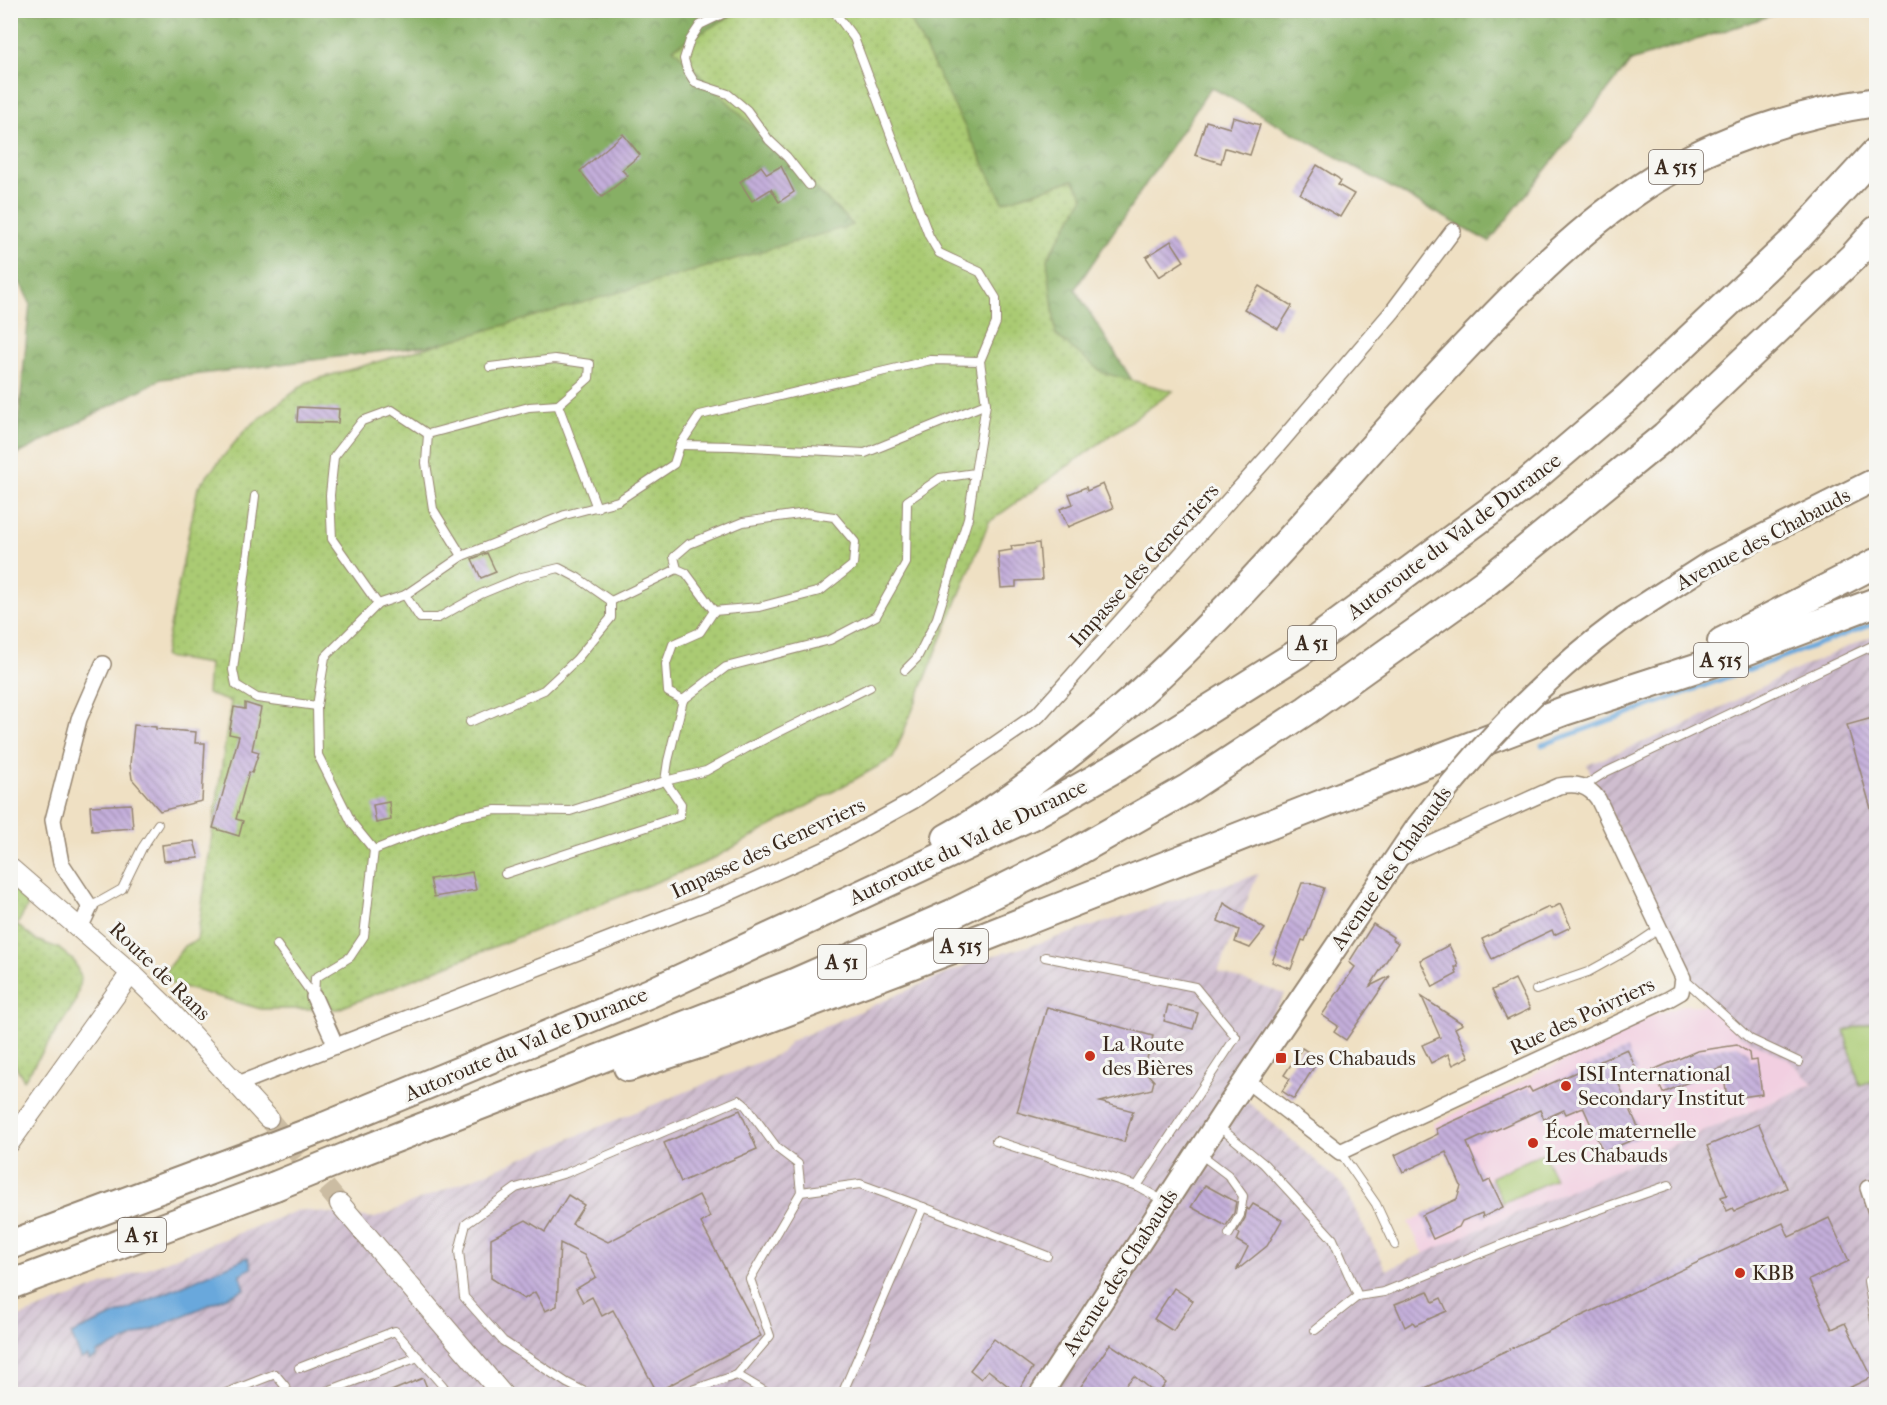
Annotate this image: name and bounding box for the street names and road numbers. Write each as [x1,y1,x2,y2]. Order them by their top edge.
road number: A 515 [1649,150,1703,184]
street label: Autoroute du Val de Durance [1342,448,1566,625]
street label: Impasse des Genevriers [1064,478,1224,652]
street label: Avenue des Chabauds [1671,483,1854,596]
road number: A 51 [1288,626,1336,660]
road number: A 515 [1694,643,1748,677]
street label: Autoroute du Val de Durance [844,774,1091,911]
street label: Avenue des Chabauds [1325,782,1456,955]
street label: Impasse des Genevriers [667,792,869,904]
street label: Route de Rans [104,917,216,1025]
road number: A 515 [934,929,988,963]
road number: A 51 [818,945,866,979]
street label: Rue des Poivriers [1506,972,1658,1060]
street label: Autoroute du Val de Durance [400,982,651,1107]
street label: Avenue des Chabauds [1057,1184,1183,1361]
road number: A 51 [118,1218,166,1252]

